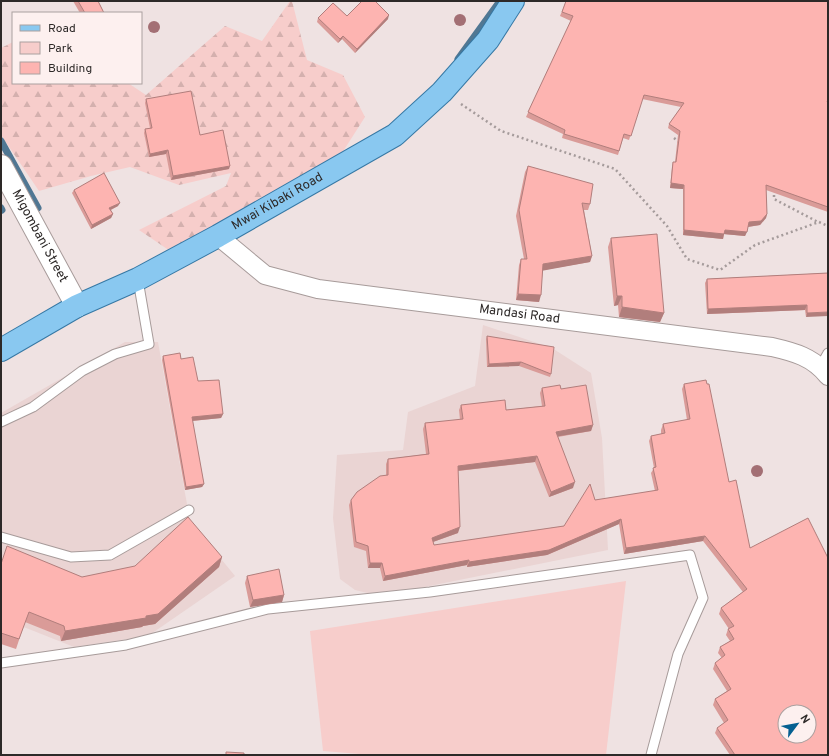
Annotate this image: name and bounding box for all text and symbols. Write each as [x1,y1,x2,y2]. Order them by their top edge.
legend [12,12,142,84]
text: Road [48,21,76,37]
text: Park [48,41,73,57]
text: Building [48,61,92,77]
street label: Mwai Kibaki Road [229,170,326,234]
street label: Migombani Street [7,187,71,286]
street label: Mandasi Road [478,302,561,328]
north arrow [777,704,817,744]
text: N [797,712,813,726]

